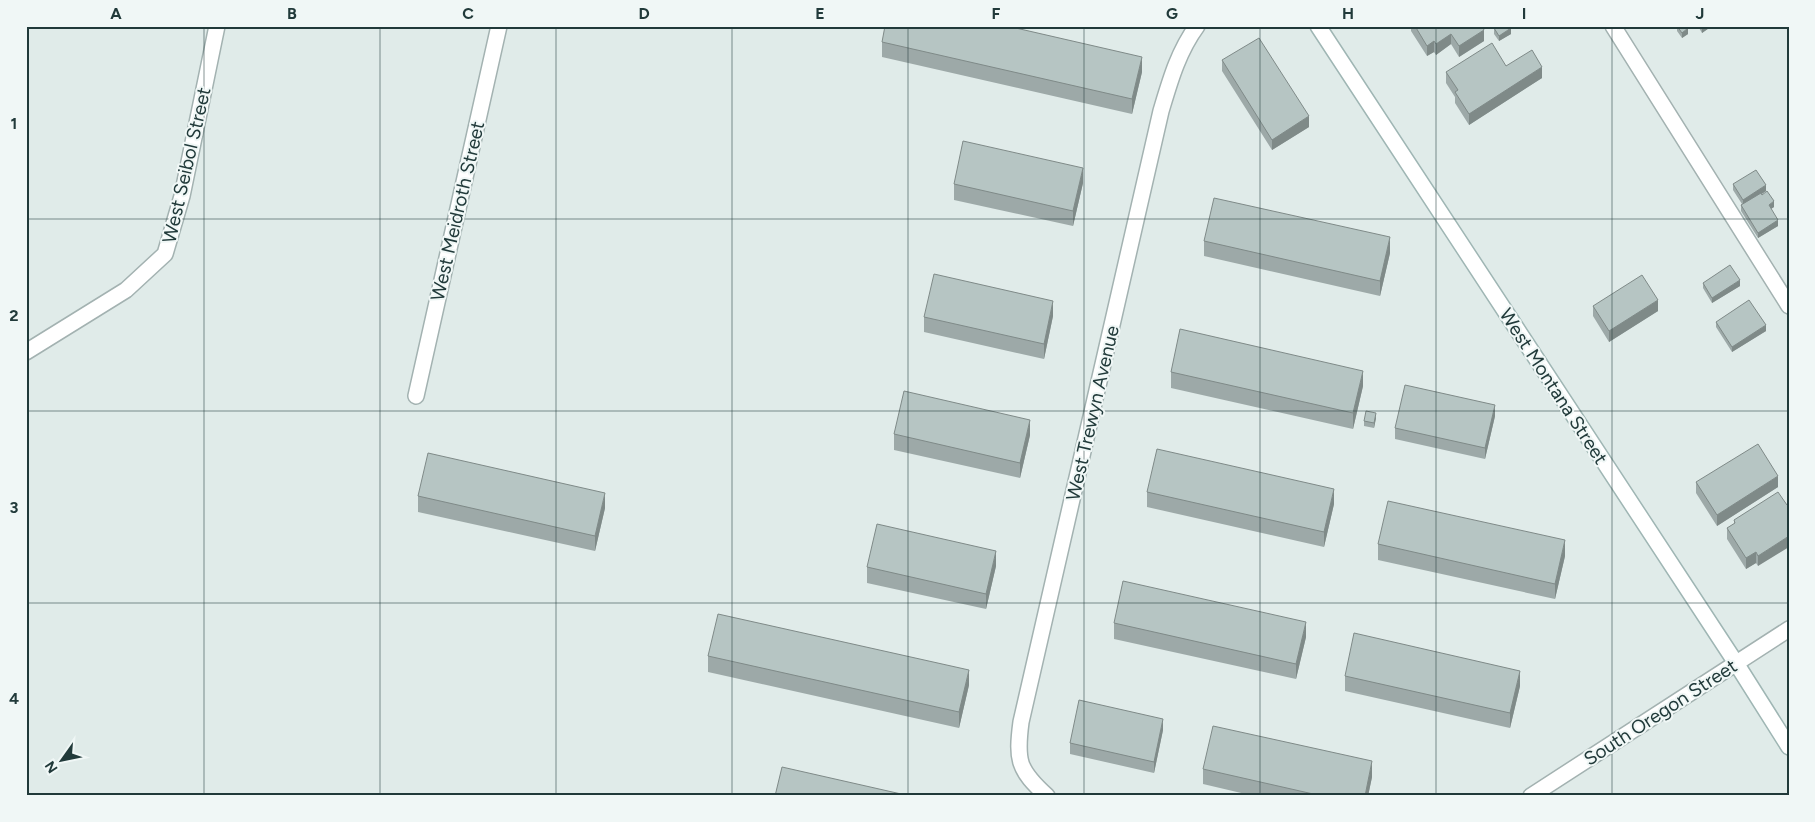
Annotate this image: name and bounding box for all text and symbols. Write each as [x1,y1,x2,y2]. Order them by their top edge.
text: A [110,4,122,23]
text: B [287,4,297,23]
text: C [462,4,474,23]
text: D [638,4,650,23]
text: E [815,4,825,23]
text: F [992,4,1001,23]
text: G [1166,4,1178,23]
text: H [1342,4,1354,23]
text: I [1522,4,1526,23]
text: J [1696,4,1704,23]
street label: West Seibol Street [157,85,216,245]
text: 1 [11,114,17,133]
street label: West Meidroth Street [426,119,489,303]
street label: West Montana Street [1495,304,1613,469]
text: 2 [9,306,19,325]
street label: West Trewyn Avenue [1061,323,1124,503]
text: 3 [10,498,19,517]
street label: South Oregon Street [1579,654,1741,771]
text: 4 [9,689,19,708]
north arrow [38,734,88,784]
text: N [41,758,62,776]

